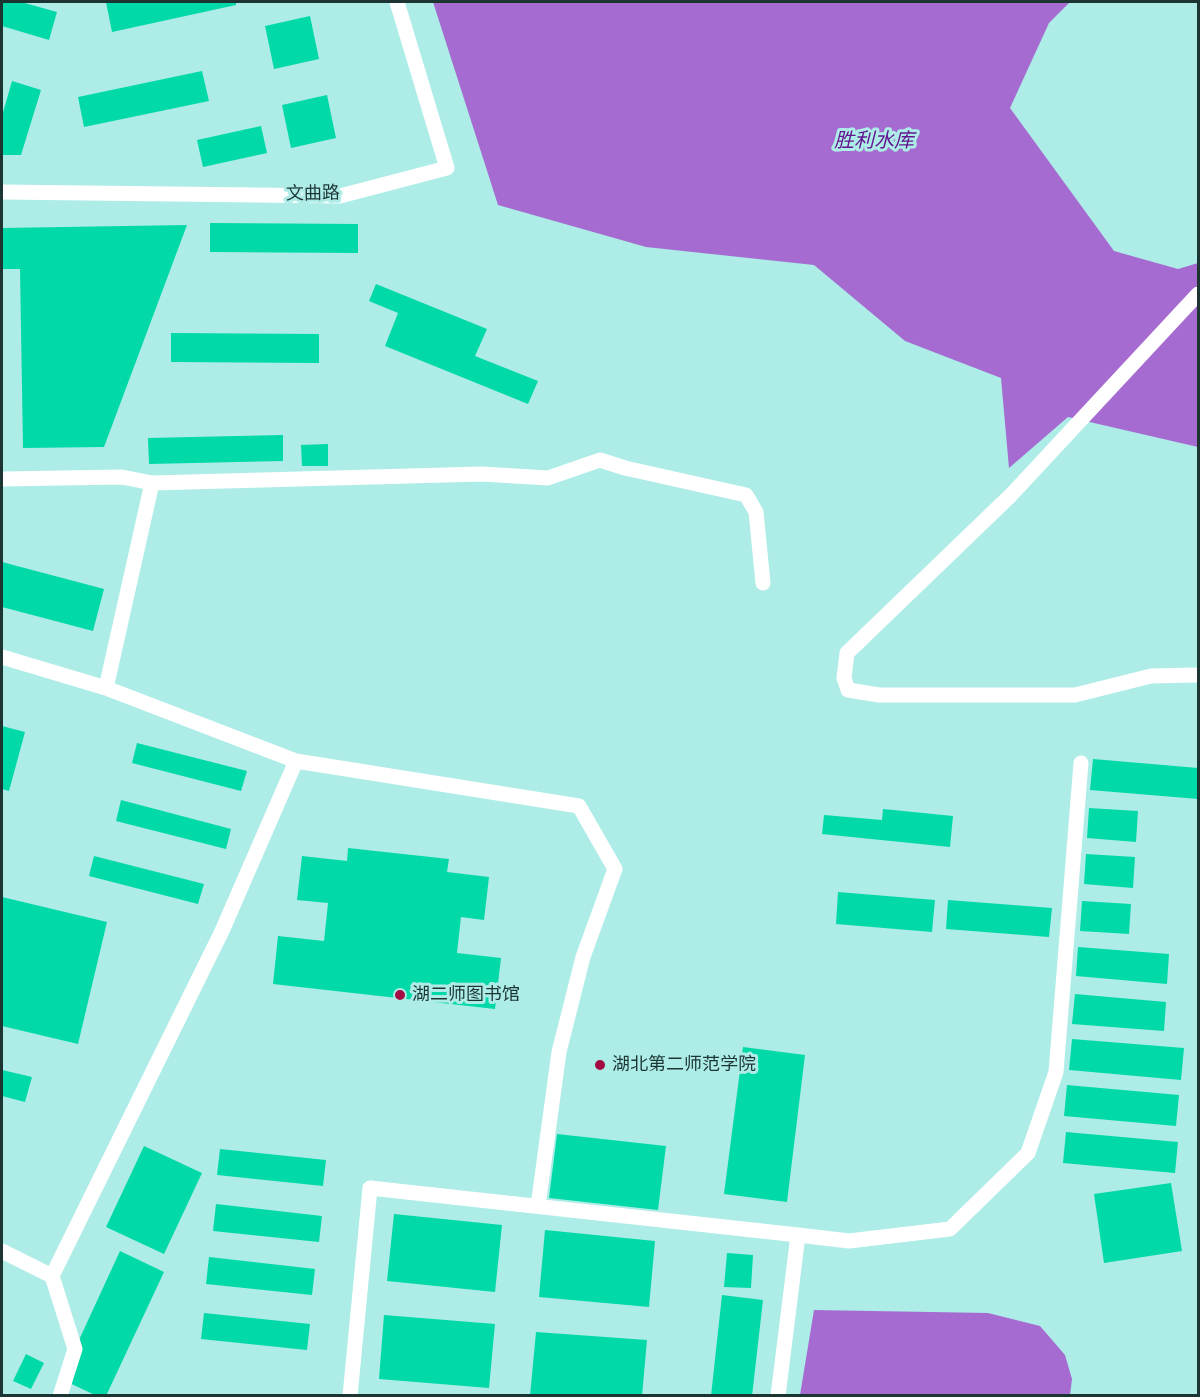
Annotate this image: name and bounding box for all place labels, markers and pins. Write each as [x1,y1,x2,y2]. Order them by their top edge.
place label: 湖二师图书馆 [412,984,520,1006]
marker: 湖二师图书馆 [393,988,407,1002]
place label: 湖北第二师范学院 [612,1054,756,1076]
marker: 湖北第二师范学院 [593,1058,607,1072]

